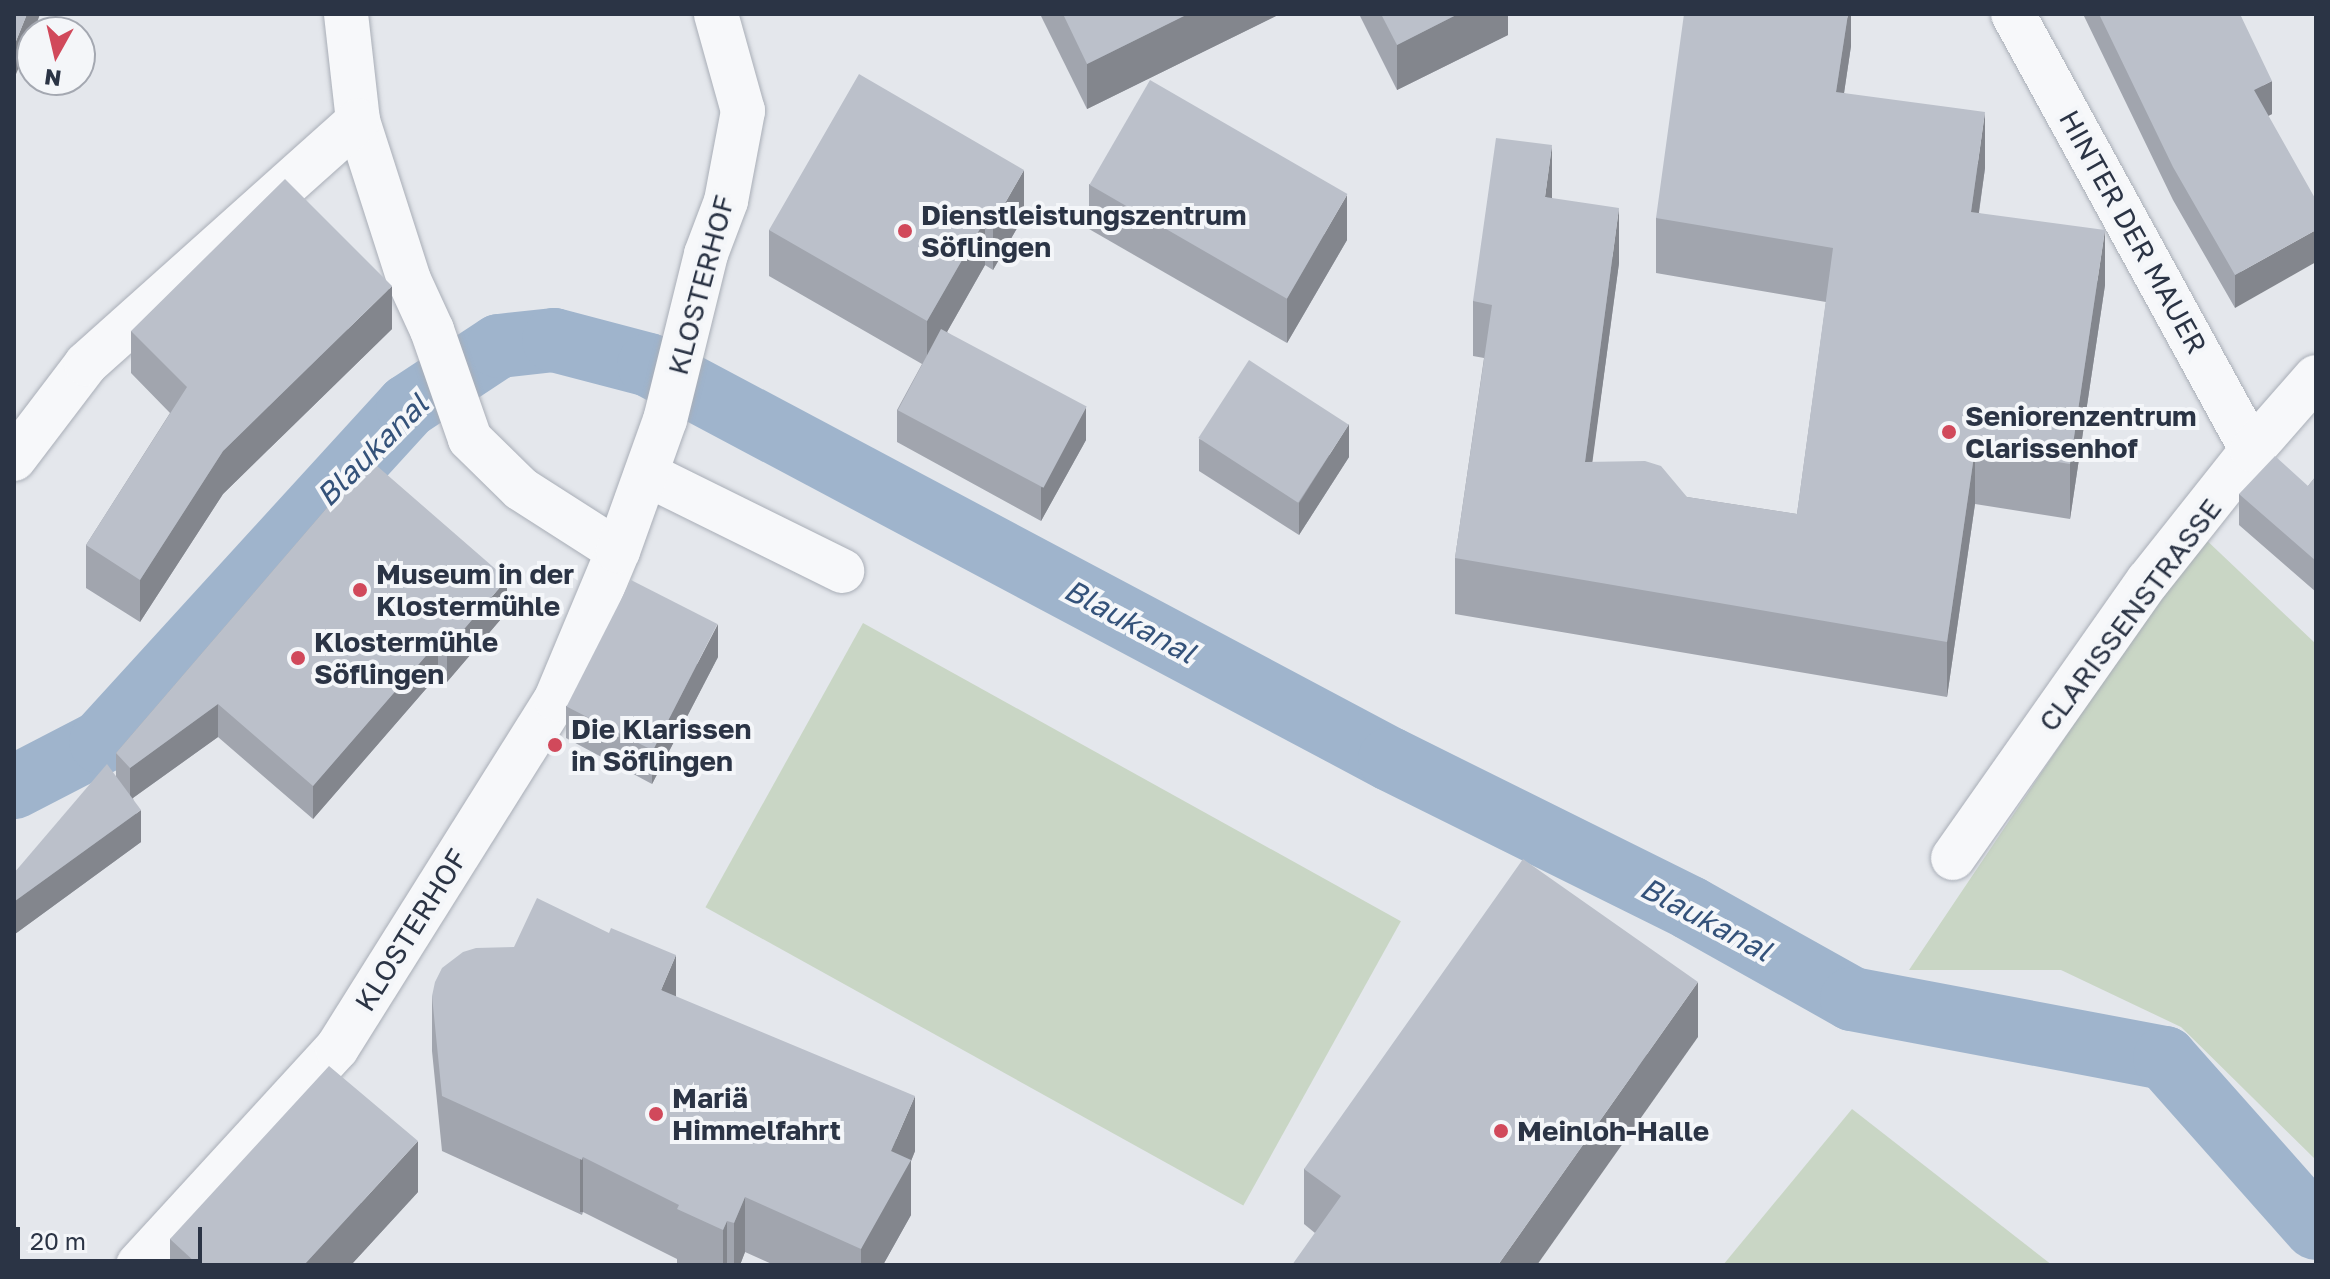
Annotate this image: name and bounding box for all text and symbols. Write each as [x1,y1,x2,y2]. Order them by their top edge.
north arrow [16,16,96,96]
text: N [43,64,63,93]
street label: HINTER DER MAUER [2052,104,2214,360]
street label: KLOSTERHOF [661,191,741,379]
place label: Dienstleistungszentrum Söflingen [921,198,1246,264]
marker: Dienstleistungszentrum Söflingen [896,222,914,240]
water label: Blaukanal [309,387,435,513]
place label: Seniorenzentrum Clarissenhof [1965,399,2197,465]
marker: Seniorenzentrum Clarissenhof [1940,423,1958,441]
street label: CLARISSENSTRASSE [2032,492,2228,738]
place label: Museum in der Klostermühle [376,557,574,623]
water label: Blaukanal [1058,571,1202,671]
marker: Museum in der Klostermühle [351,581,369,599]
place label: Klostermühle Söflingen [314,625,498,691]
marker: Klostermühle Söflingen [289,649,307,667]
place label: Die Klarissen in Söflingen [571,712,751,778]
marker: Die Klarissen in Söflingen [546,736,564,754]
street label: KLOSTERHOF [348,843,474,1017]
water label: Blaukanal [1634,869,1778,969]
place label: Mariä Himmelfahrt [672,1081,841,1147]
marker: Mariä Himmelfahrt [647,1105,665,1123]
place label: Meinloh-Halle [1517,1114,1709,1148]
marker: Meinloh-Halle [1492,1122,1510,1140]
scale bar [20,1211,206,1261]
text: 20 m [30,1226,86,1255]

